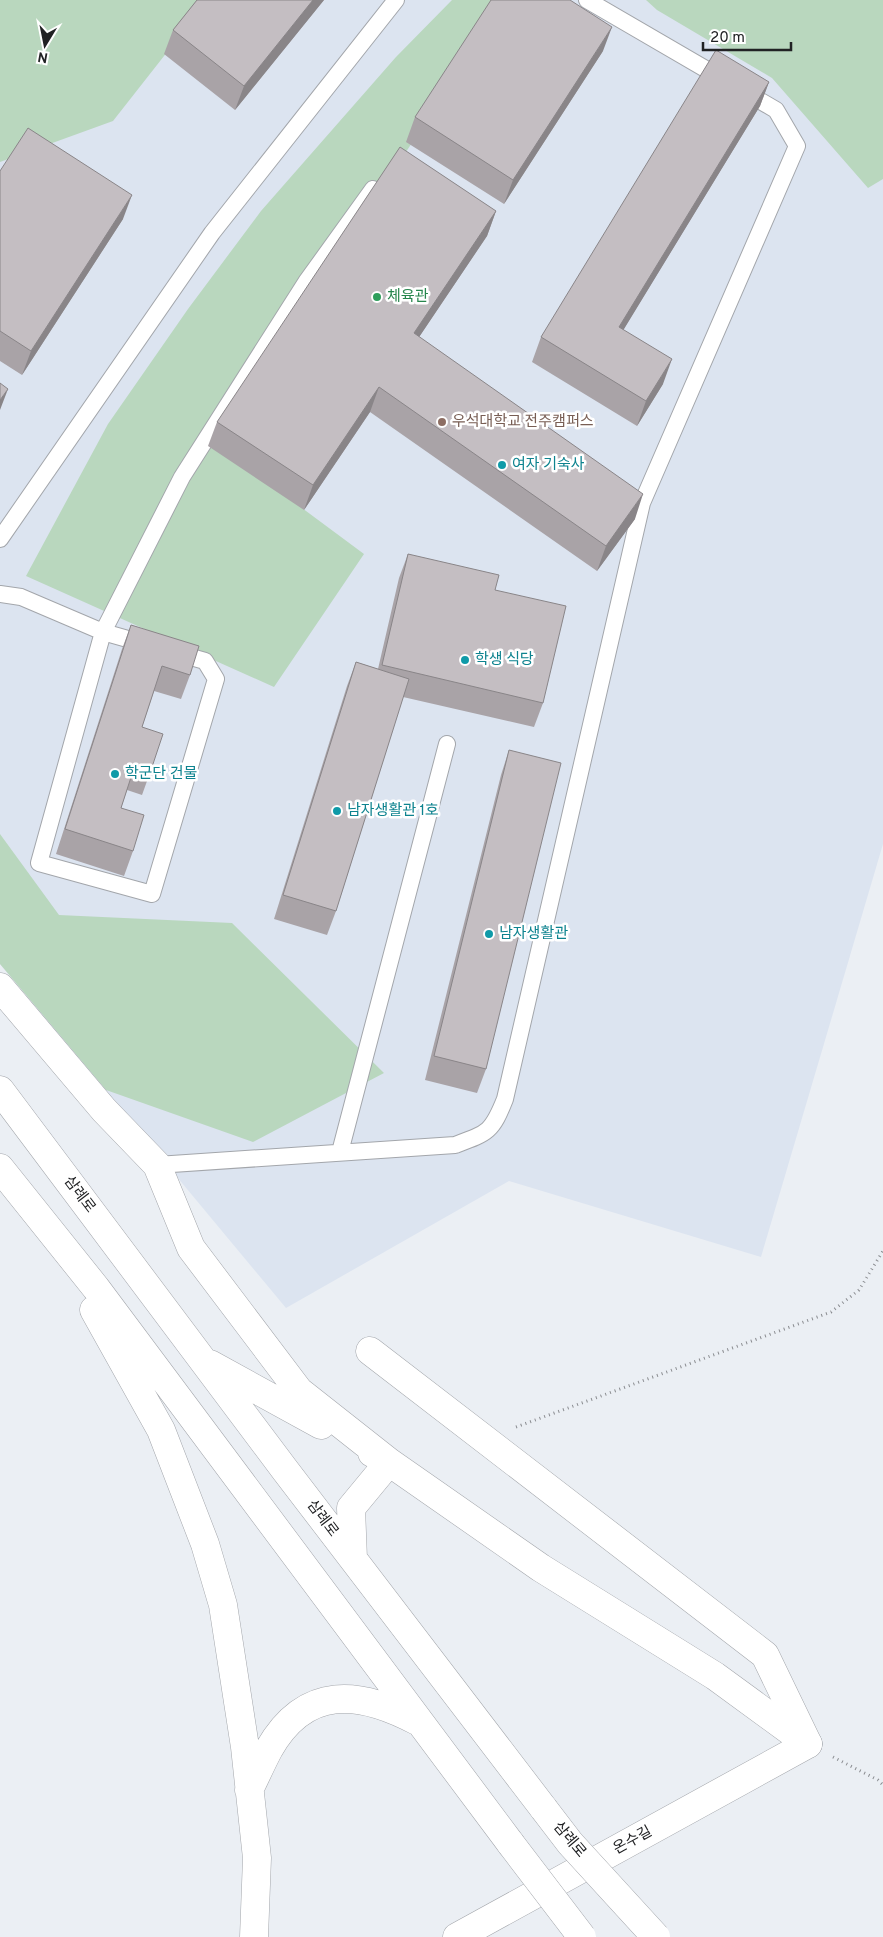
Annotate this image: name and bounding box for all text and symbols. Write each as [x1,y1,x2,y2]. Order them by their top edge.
north arrow [20,20,70,70]
scale bar [703,20,790,52]
text: 20 m [710,29,745,48]
text: N [37,47,49,66]
place label: 체육관 [387,288,429,307]
marker: 체육관 [371,291,383,303]
place label: 우석대학교 전주캠퍼스 [452,412,594,432]
marker: 우석대학교 전주캠퍼스 [436,416,448,428]
place label: 여자 기숙사 [512,456,585,475]
marker: 여자 기숙사 [496,459,508,471]
place label: 학생 식당 [475,650,534,670]
marker: 학생 식당 [459,654,471,666]
place label: 학군단 건물 [125,764,198,784]
marker: 학군단 건물 [109,768,121,780]
place label: 남자생활관 1호 [347,802,439,821]
marker: 남자생활관 1호 [331,805,343,817]
place label: 남자생활관 [499,925,568,944]
marker: 남자생활관 [483,928,495,940]
street label: 삼례로 [59,1173,99,1217]
street label: 삼례로 [302,1497,342,1541]
street label: 삼례로 [548,1818,590,1862]
street label: 온수길 [610,1823,656,1859]

